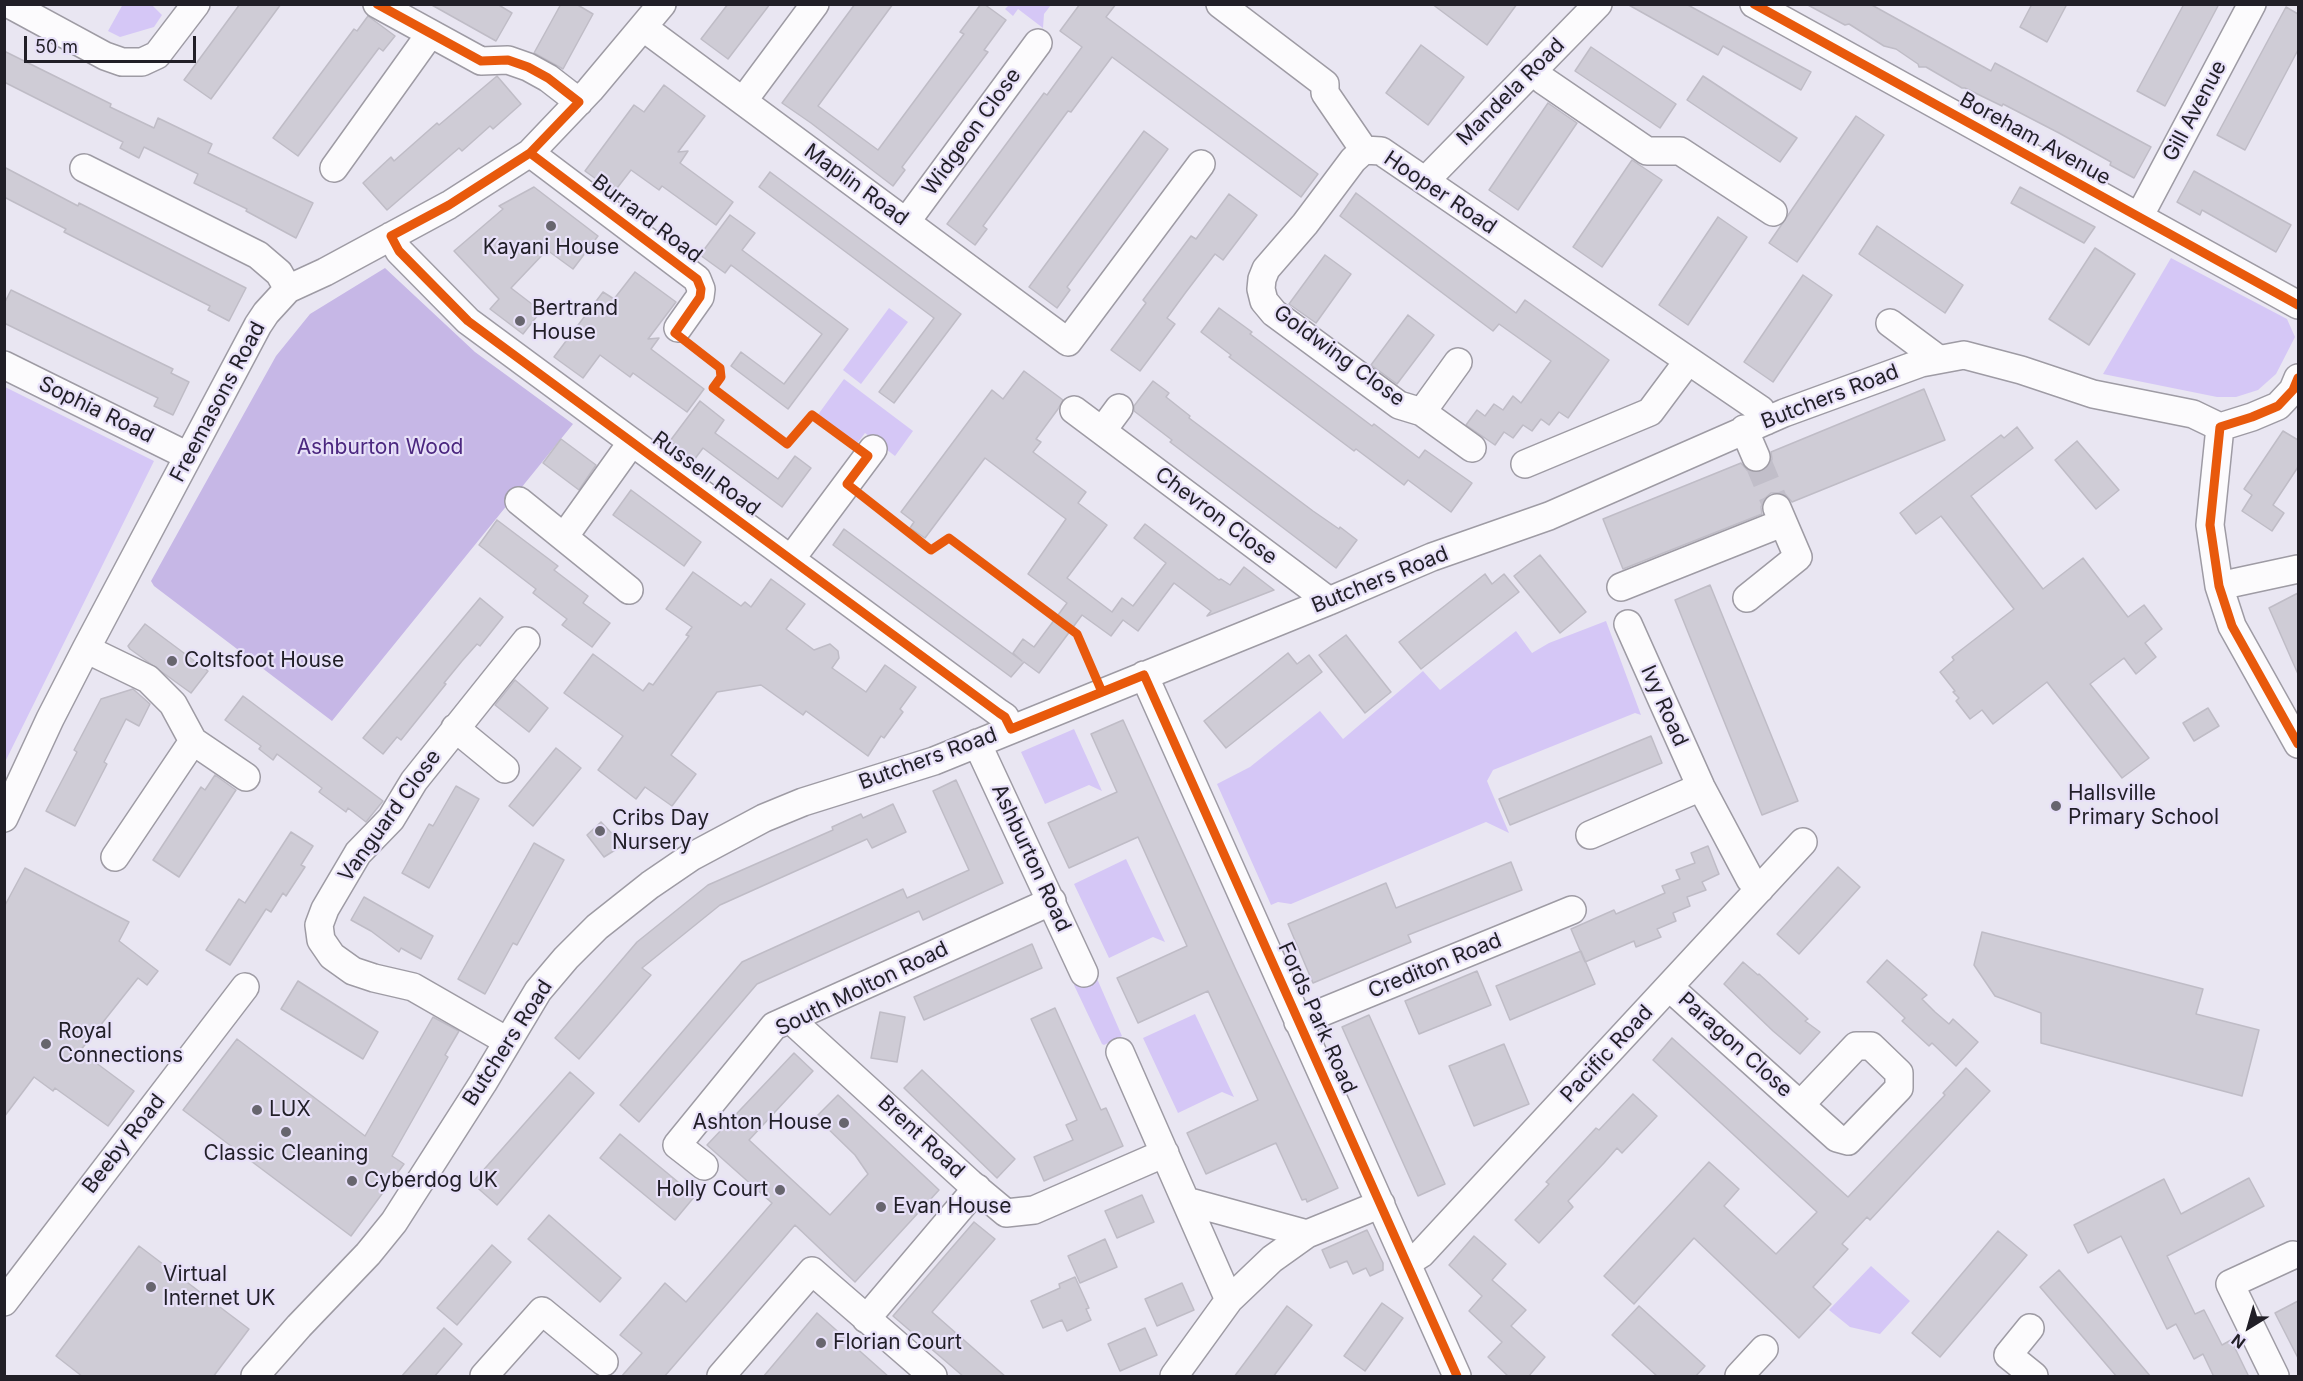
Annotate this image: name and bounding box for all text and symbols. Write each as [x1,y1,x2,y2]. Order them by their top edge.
scale bar [27,24,200,62]
street label: Mandela Road [1452,33,1570,151]
text: 50 m [35,36,78,57]
street label: Gill Avenue [2158,56,2232,166]
street label: Widgeon Close [917,64,1027,200]
street label: Boreham Avenue [1955,87,2115,191]
street label: Maplin Road [799,139,913,231]
street label: Hooper Road [1379,146,1501,240]
street label: Burrard Road [587,169,707,269]
marker: Kayani House [544,219,558,233]
place label: Kayani House [483,235,619,261]
place label: Bertrand House [532,296,618,346]
street label: Goldwing Close [1268,300,1410,412]
marker: Bertrand House [513,314,527,328]
street label: Freemasons Road [165,318,271,486]
street label: Butchers Road [1758,359,1902,435]
street label: Sophia Road [34,371,158,449]
street label: Russell Road [647,426,765,522]
park label: Ashburton Wood [297,435,463,461]
street label: Chevron Close [1150,462,1282,570]
street label: Butchers Road [1308,541,1452,619]
place label: Coltsfoot House [184,648,344,674]
marker: Coltsfoot House [165,654,179,668]
street label: Ivy Road [1635,662,1693,750]
street label: Butchers Road [856,722,1000,796]
street label: Vanguard Close [334,745,446,887]
street label: Ashburton Road [986,780,1076,936]
place label: Hallsville Primary School [2068,781,2219,831]
marker: Hallsville Primary School [2049,799,2063,813]
place label: Cribs Day Nursery [612,806,709,856]
marker: Cribs Day Nursery [593,824,607,838]
street label: Crediton Road [1365,928,1505,1004]
street label: South Molton Road [772,936,952,1042]
street label: Fords Park Road [1272,938,1362,1098]
street label: Butchers Road [458,975,558,1111]
street label: Paragon Close [1673,987,1797,1103]
street label: Pacific Road [1556,1000,1658,1108]
place label: Royal Connections [58,1019,183,1069]
marker: Royal Connections [39,1037,53,1051]
street label: Beeby Road [77,1089,171,1199]
street label: Brent Road [872,1090,970,1184]
place label: LUX [269,1097,311,1123]
marker: LUX [250,1103,264,1117]
place label: Ashton House [692,1110,832,1136]
marker: Ashton House [837,1116,851,1130]
marker: Classic Cleaning [279,1125,293,1139]
place label: Classic Cleaning [204,1141,368,1167]
place label: Cyberdog UK [364,1168,498,1194]
marker: Cyberdog UK [345,1174,359,1188]
place label: Holly Court [656,1177,768,1203]
marker: Holly Court [773,1183,787,1197]
place label: Evan House [893,1194,1011,1220]
marker: Evan House [874,1200,888,1214]
place label: Virtual Internet UK [163,1262,275,1312]
marker: Virtual Internet UK [144,1280,158,1294]
north arrow [2219,1297,2279,1357]
place label: Florian Court [833,1330,962,1356]
text: N [2227,1330,2249,1353]
marker: Florian Court [814,1336,828,1350]

